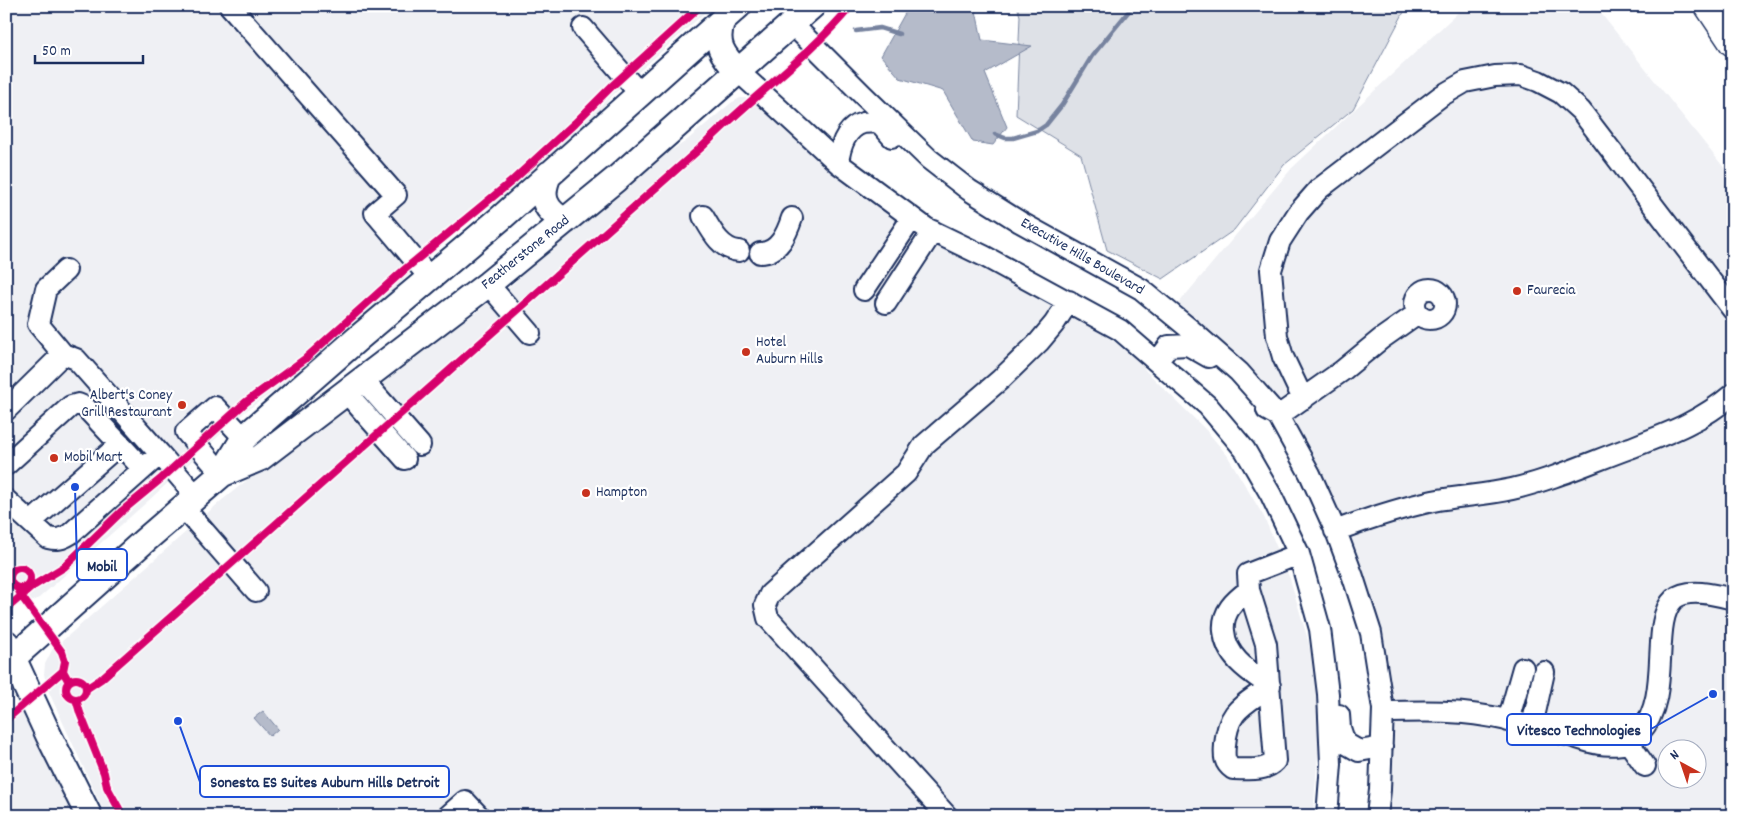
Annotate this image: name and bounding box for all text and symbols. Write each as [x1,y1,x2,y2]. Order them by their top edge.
scale bar [35,32,142,64]
text: 50 m [42,41,71,63]
street label: Featherstone Road [477,210,575,296]
street label: Executive Hills Boulevard [1016,213,1148,301]
place label: Faurecia [1527,280,1576,302]
marker: Faurecia [1511,285,1523,297]
place label: Hotel Auburn Hills [756,332,823,371]
marker: Hotel Auburn Hills [740,346,752,358]
place label: Albert's Coney Grill Restaurant [81,385,173,424]
marker: Albert's Coney Grill Restaurant [176,399,188,411]
place label: Mobil Mart [64,447,123,469]
marker: Mobil Mart [48,452,60,464]
place label: Hampton [596,482,647,504]
marker: Hampton [580,487,592,499]
callout: Mobil [77,549,127,580]
text: Mobil [87,556,117,579]
callout: Vitesco Technologies [1507,714,1651,745]
text: Vitesco Technologies [1517,720,1641,743]
north arrow [1656,740,1706,790]
text: N [1666,746,1684,765]
callout: Sonesta ES Suites Auburn Hills Detroit [200,766,449,797]
text: Sonesta ES Suites Auburn Hills Detroit [210,772,440,795]

